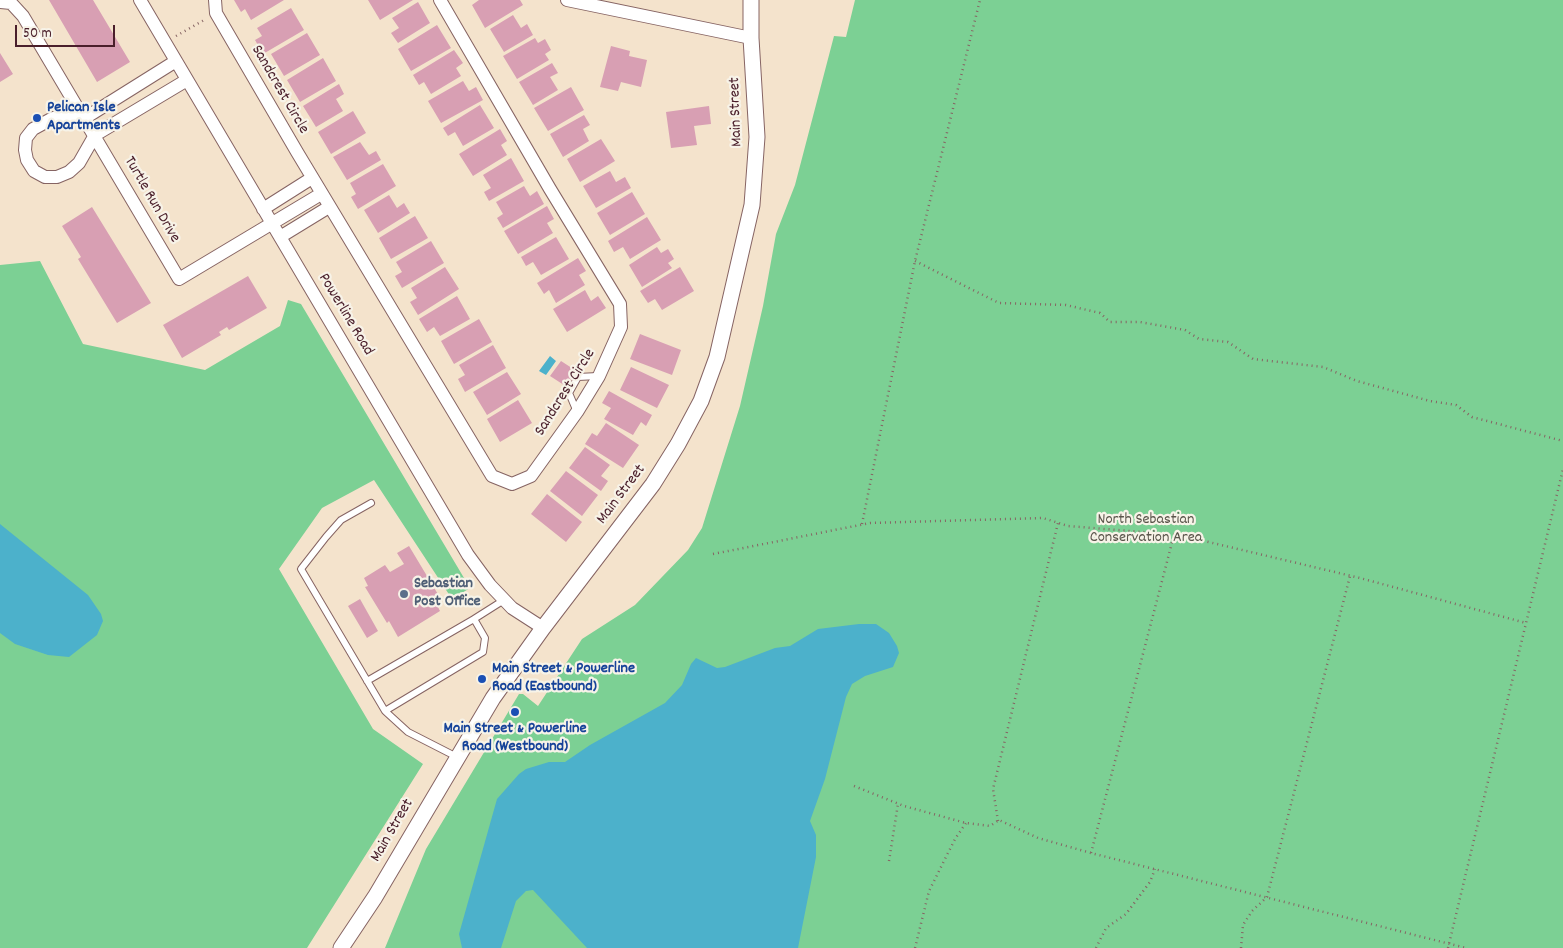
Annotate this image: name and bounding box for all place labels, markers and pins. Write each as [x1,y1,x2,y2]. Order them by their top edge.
place label: Pelican Isle Apartments [47,99,121,137]
marker: Pelican Isle Apartments [31,112,43,124]
place label: Sebastian Post Office [414,575,481,613]
marker: Sebastian Post Office [398,588,410,600]
place label: Main Street & Powerline Road (Eastbound) [492,660,635,698]
marker: Main Street & Powerline Road (Eastbound) [476,673,488,685]
marker: Main Street & Powerline Road (Westbound) [509,706,521,718]
place label: Main Street & Powerline Road (Westbound) [444,720,586,758]

